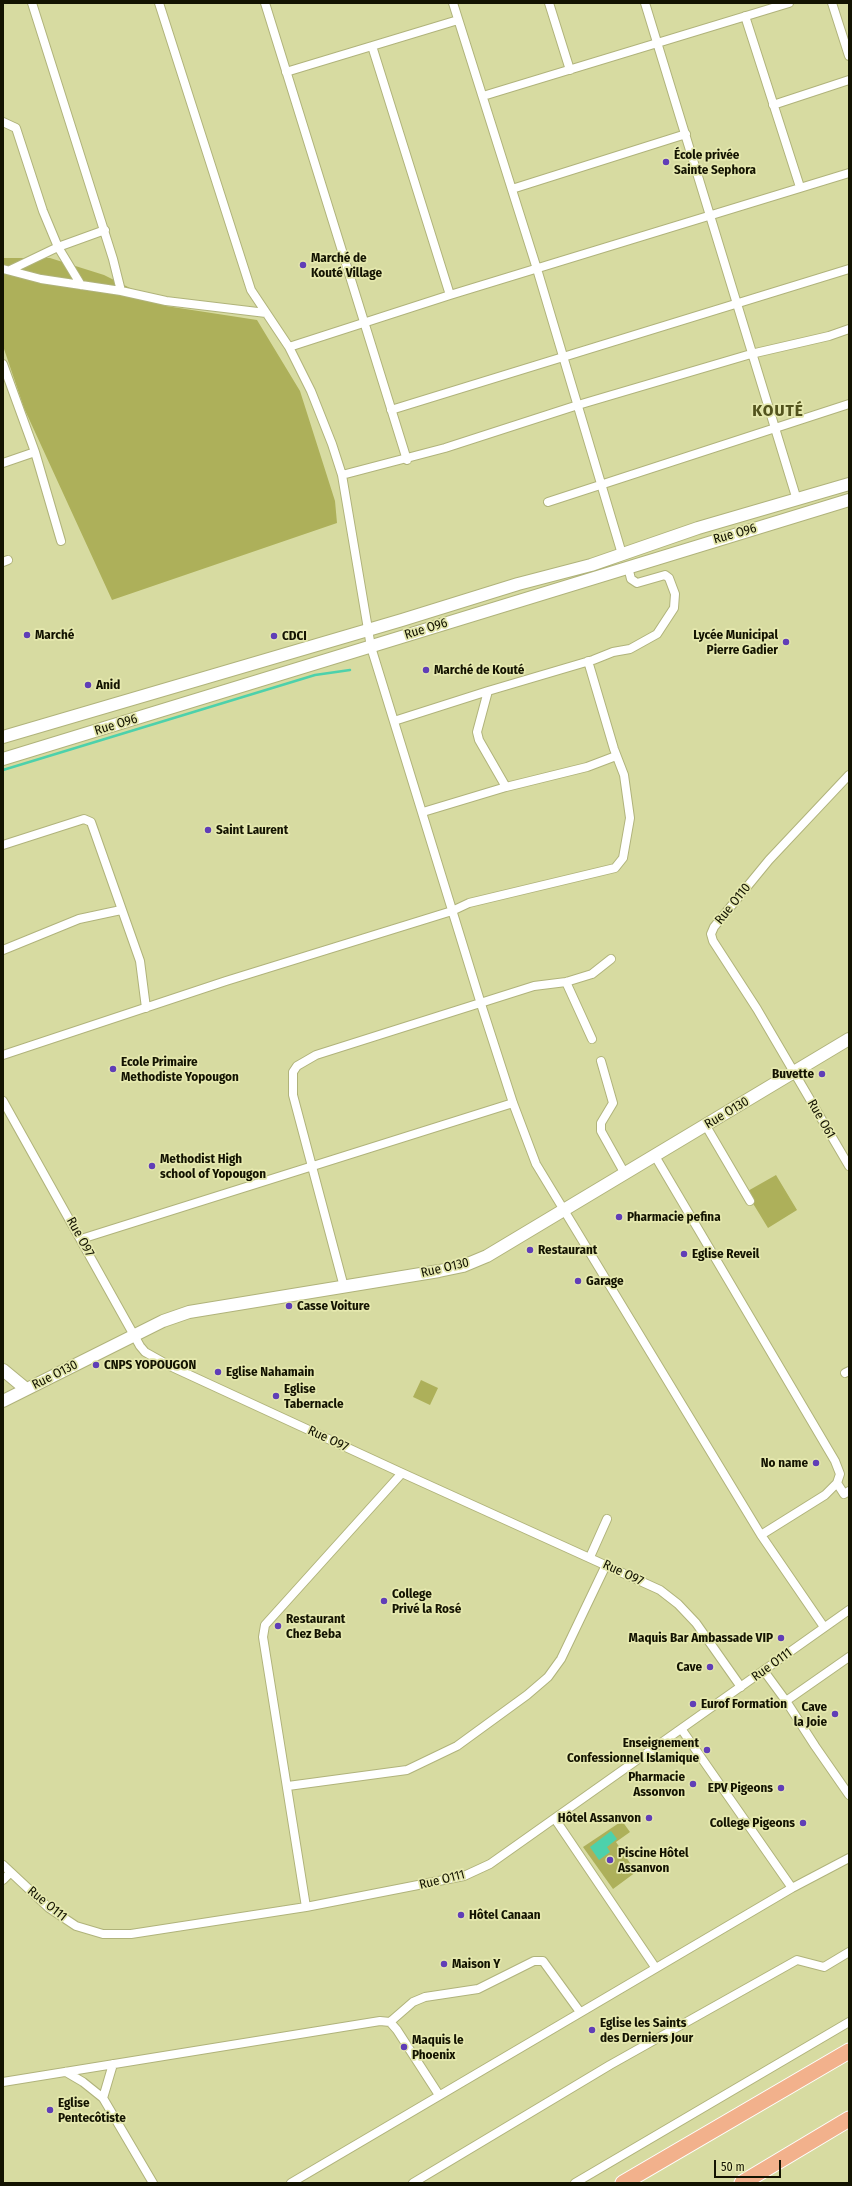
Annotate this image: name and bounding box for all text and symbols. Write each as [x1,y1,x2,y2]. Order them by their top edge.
place label: École privée Sainte Sephora [674,147,756,178]
marker: École privée Sainte Sephora [661,157,671,167]
place label: Marché de Kouté Village [311,250,382,281]
marker: Marché de Kouté Village [298,260,308,270]
district label: KOUTÉ [752,401,804,421]
street label: Rue O96 [712,520,758,548]
street label: Rue O96 [403,615,449,643]
place label: Marché [35,627,74,643]
place label: Lycée Municipal Pierre Gadier [693,627,778,658]
place label: CDCI [282,628,307,644]
marker: Marché [22,630,32,640]
marker: CDCI [269,631,279,641]
marker: Lycée Municipal Pierre Gadier [781,637,791,647]
place label: Marché de Kouté [434,662,524,678]
marker: Marché de Kouté [421,665,431,675]
place label: Anid [96,677,120,693]
marker: Anid [83,680,93,690]
street label: Rue O96 [93,711,139,739]
place label: Saint Laurent [216,822,288,838]
marker: Saint Laurent [203,825,213,835]
street label: Rue O110 [712,880,754,928]
place label: Ecole Primaire Methodiste Yopougon [121,1054,239,1085]
marker: Ecole Primaire Methodiste Yopougon [108,1064,118,1074]
place label: Buvette [772,1066,814,1082]
marker: Buvette [817,1069,827,1079]
street label: Rue O130 [702,1094,752,1132]
street label: Rue O61 [804,1097,838,1141]
place label: Methodist High school of Yopougon [160,1151,266,1182]
marker: Methodist High school of Yopougon [147,1161,157,1171]
place label: Pharmacie pefina [627,1209,721,1225]
marker: Pharmacie pefina [614,1212,624,1222]
street label: Rue O97 [63,1214,97,1260]
place label: Restaurant [538,1242,597,1258]
marker: Restaurant [525,1245,535,1255]
place label: Eglise Reveil [692,1246,759,1262]
marker: Eglise Reveil [679,1249,689,1259]
street label: Rue O130 [419,1255,471,1281]
place label: Garage [586,1273,624,1289]
marker: Garage [573,1276,583,1286]
place label: Casse Voiture [297,1298,370,1314]
marker: Casse Voiture [284,1301,294,1311]
street label: Rue O130 [30,1357,80,1393]
place label: CNPS YOPOUGON [104,1357,196,1373]
marker: CNPS YOPOUGON [91,1360,101,1370]
place label: Eglise Nahamain [226,1364,314,1380]
marker: Eglise Nahamain [213,1367,223,1377]
place label: Eglise Tabernacle [284,1381,344,1412]
marker: Eglise Tabernacle [271,1391,281,1401]
street label: Rue O97 [305,1423,351,1455]
place label: No name [761,1455,808,1471]
marker: No name [811,1458,821,1468]
street label: Rue O97 [600,1557,646,1589]
place label: College Privé la Rosé [392,1586,461,1617]
marker: College Privé la Rosé [379,1596,389,1606]
place label: Restaurant Chez Beba [286,1611,345,1642]
marker: Restaurant Chez Beba [273,1621,283,1631]
place label: Maquis Bar Ambassade VIP [629,1630,773,1646]
marker: Maquis Bar Ambassade VIP [776,1633,786,1643]
street label: Rue O111 [749,1645,795,1685]
place label: Cave [676,1659,702,1675]
marker: Cave [705,1662,715,1672]
place label: Eurof Formation [701,1696,787,1712]
marker: Eurof Formation [688,1699,698,1709]
place label: Cave la Joie [794,1699,827,1730]
marker: Cave la Joie [830,1709,840,1719]
place label: Enseignement Confessionnel Islamique [567,1735,699,1766]
marker: Enseignement Confessionnel Islamique [702,1745,712,1755]
place label: Pharmacie Assonvon [628,1769,685,1800]
marker: Pharmacie Assonvon [688,1779,698,1789]
place label: EPV Pigeons [708,1780,773,1796]
marker: EPV Pigeons [776,1783,786,1793]
place label: Hôtel Assanvon [558,1810,641,1826]
marker: Hôtel Assanvon [644,1813,654,1823]
place label: College Pigeons [710,1815,795,1831]
marker: College Pigeons [798,1818,808,1828]
place label: Piscine Hôtel Assanvon [618,1845,689,1876]
marker: Piscine Hôtel Assanvon [605,1855,615,1865]
street label: Rue O111 [418,1867,466,1893]
street label: Rue O111 [24,1883,70,1925]
place label: Hôtel Canaan [469,1907,541,1923]
marker: Hôtel Canaan [456,1910,466,1920]
place label: Maison Y [452,1956,500,1972]
marker: Maison Y [439,1959,449,1969]
place label: Eglise les Saints des Derniers Jour [600,2015,693,2046]
marker: Eglise les Saints des Derniers Jour [587,2025,597,2035]
place label: Maquis le Phoenix [412,2032,463,2063]
marker: Maquis le Phoenix [399,2042,409,2052]
place label: Eglise Pentecôtiste [58,2095,126,2126]
marker: Eglise Pentecôtiste [45,2105,55,2115]
scale bar [716,2152,783,2178]
text: 50 m [721,2160,745,2174]

